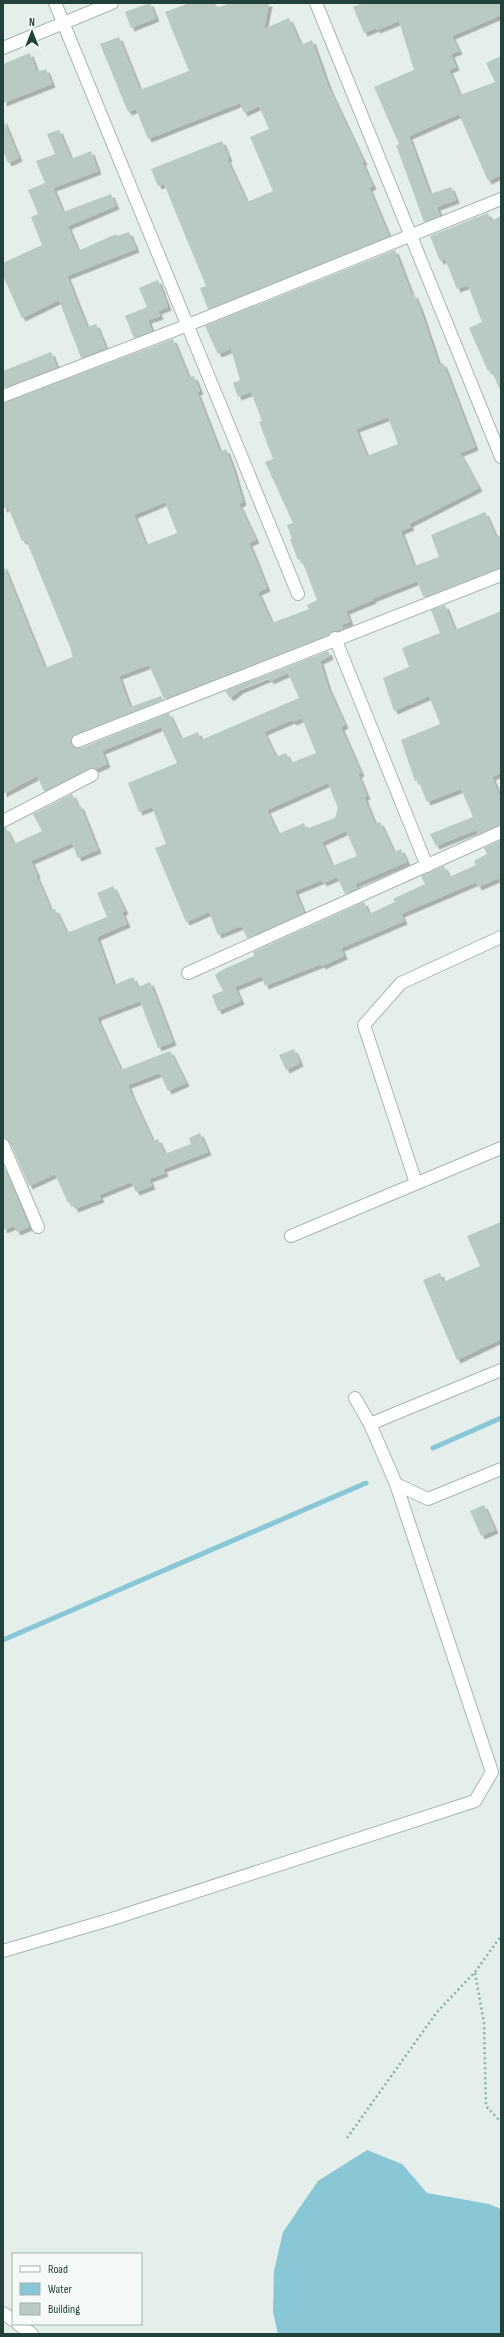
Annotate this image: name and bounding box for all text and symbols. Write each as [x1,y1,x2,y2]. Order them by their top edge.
north arrow [12,12,52,52]
text: N [29,16,35,29]
legend [12,2253,142,2325]
text: Road [48,2262,68,2277]
text: Water [48,2282,72,2297]
text: Building [48,2302,80,2317]

